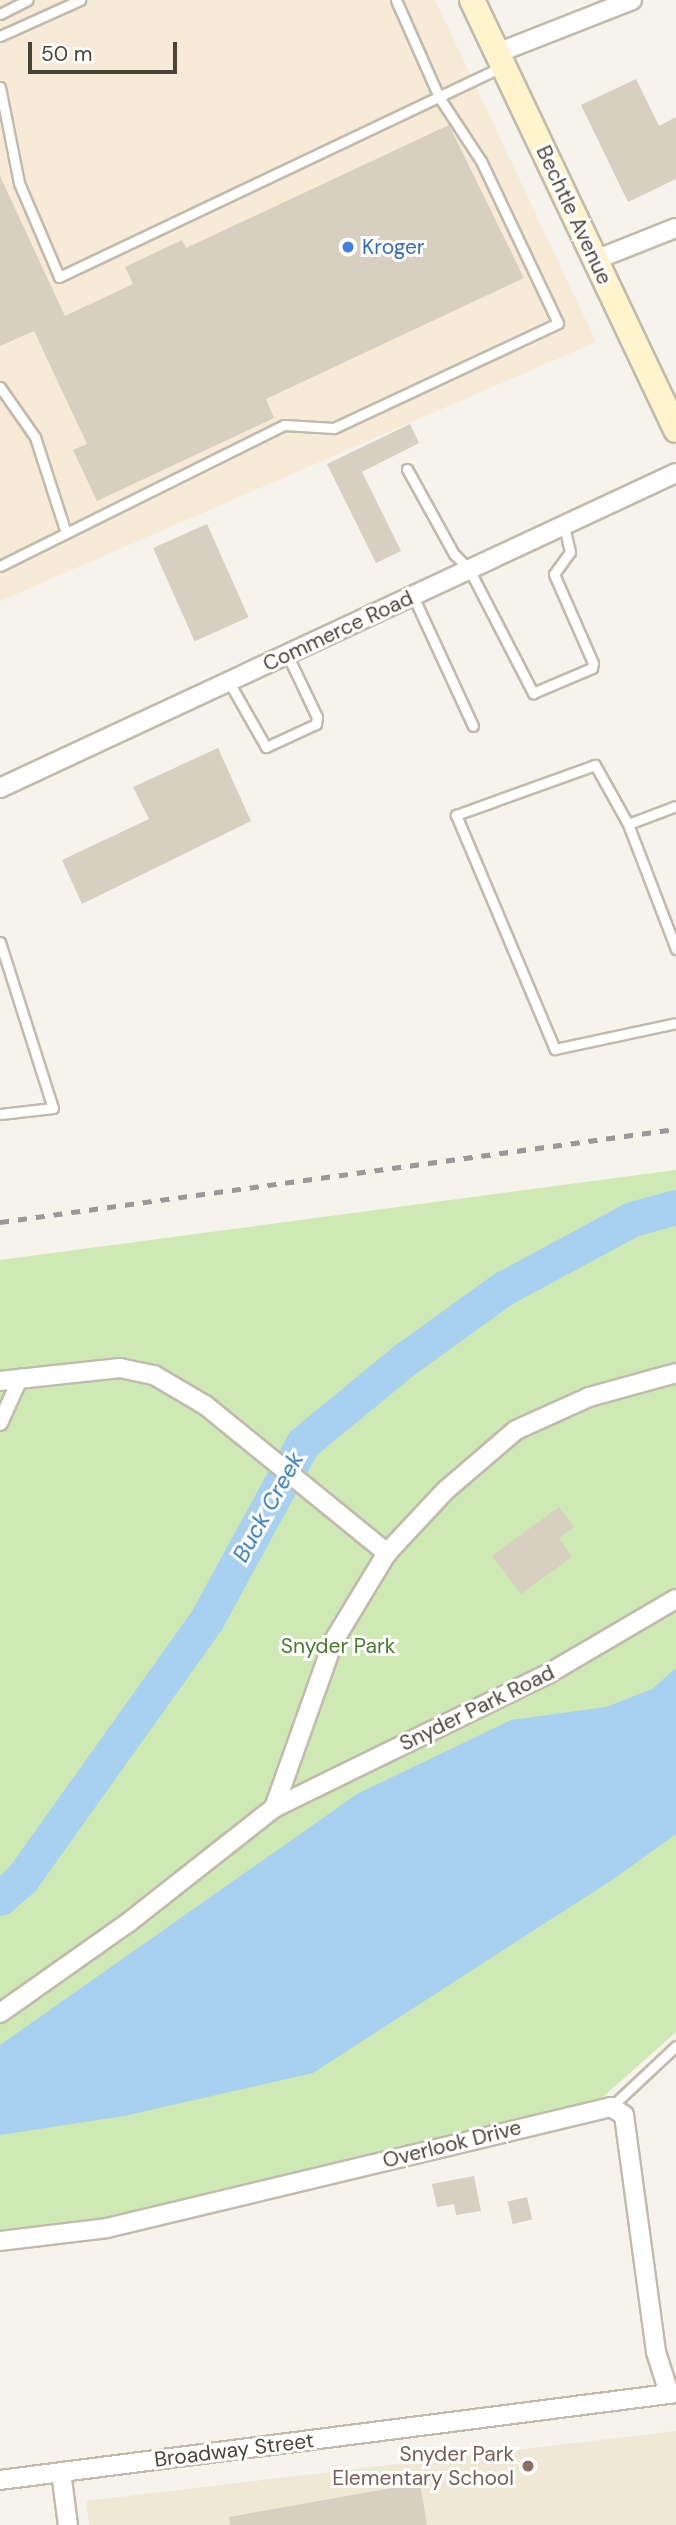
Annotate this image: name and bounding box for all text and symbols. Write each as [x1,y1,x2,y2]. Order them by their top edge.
scale bar [32,28,180,72]
text: 50 m [41,40,92,68]
street label: Bechtle Avenue [531,141,617,289]
place label: Kroger [362,234,425,260]
marker: Kroger [340,239,356,255]
street label: Commerce Road [259,585,417,677]
water label: Buck Creek [227,1447,309,1567]
park label: Snyder Park [281,1633,395,1659]
street label: Snyder Park Road [396,1660,558,1756]
street label: Overlook Drive [380,2115,524,2173]
street label: Broadway Street [153,2428,315,2472]
place label: Snyder Park Elementary School [332,2441,514,2491]
marker: Snyder Park Elementary School [520,2458,536,2474]

